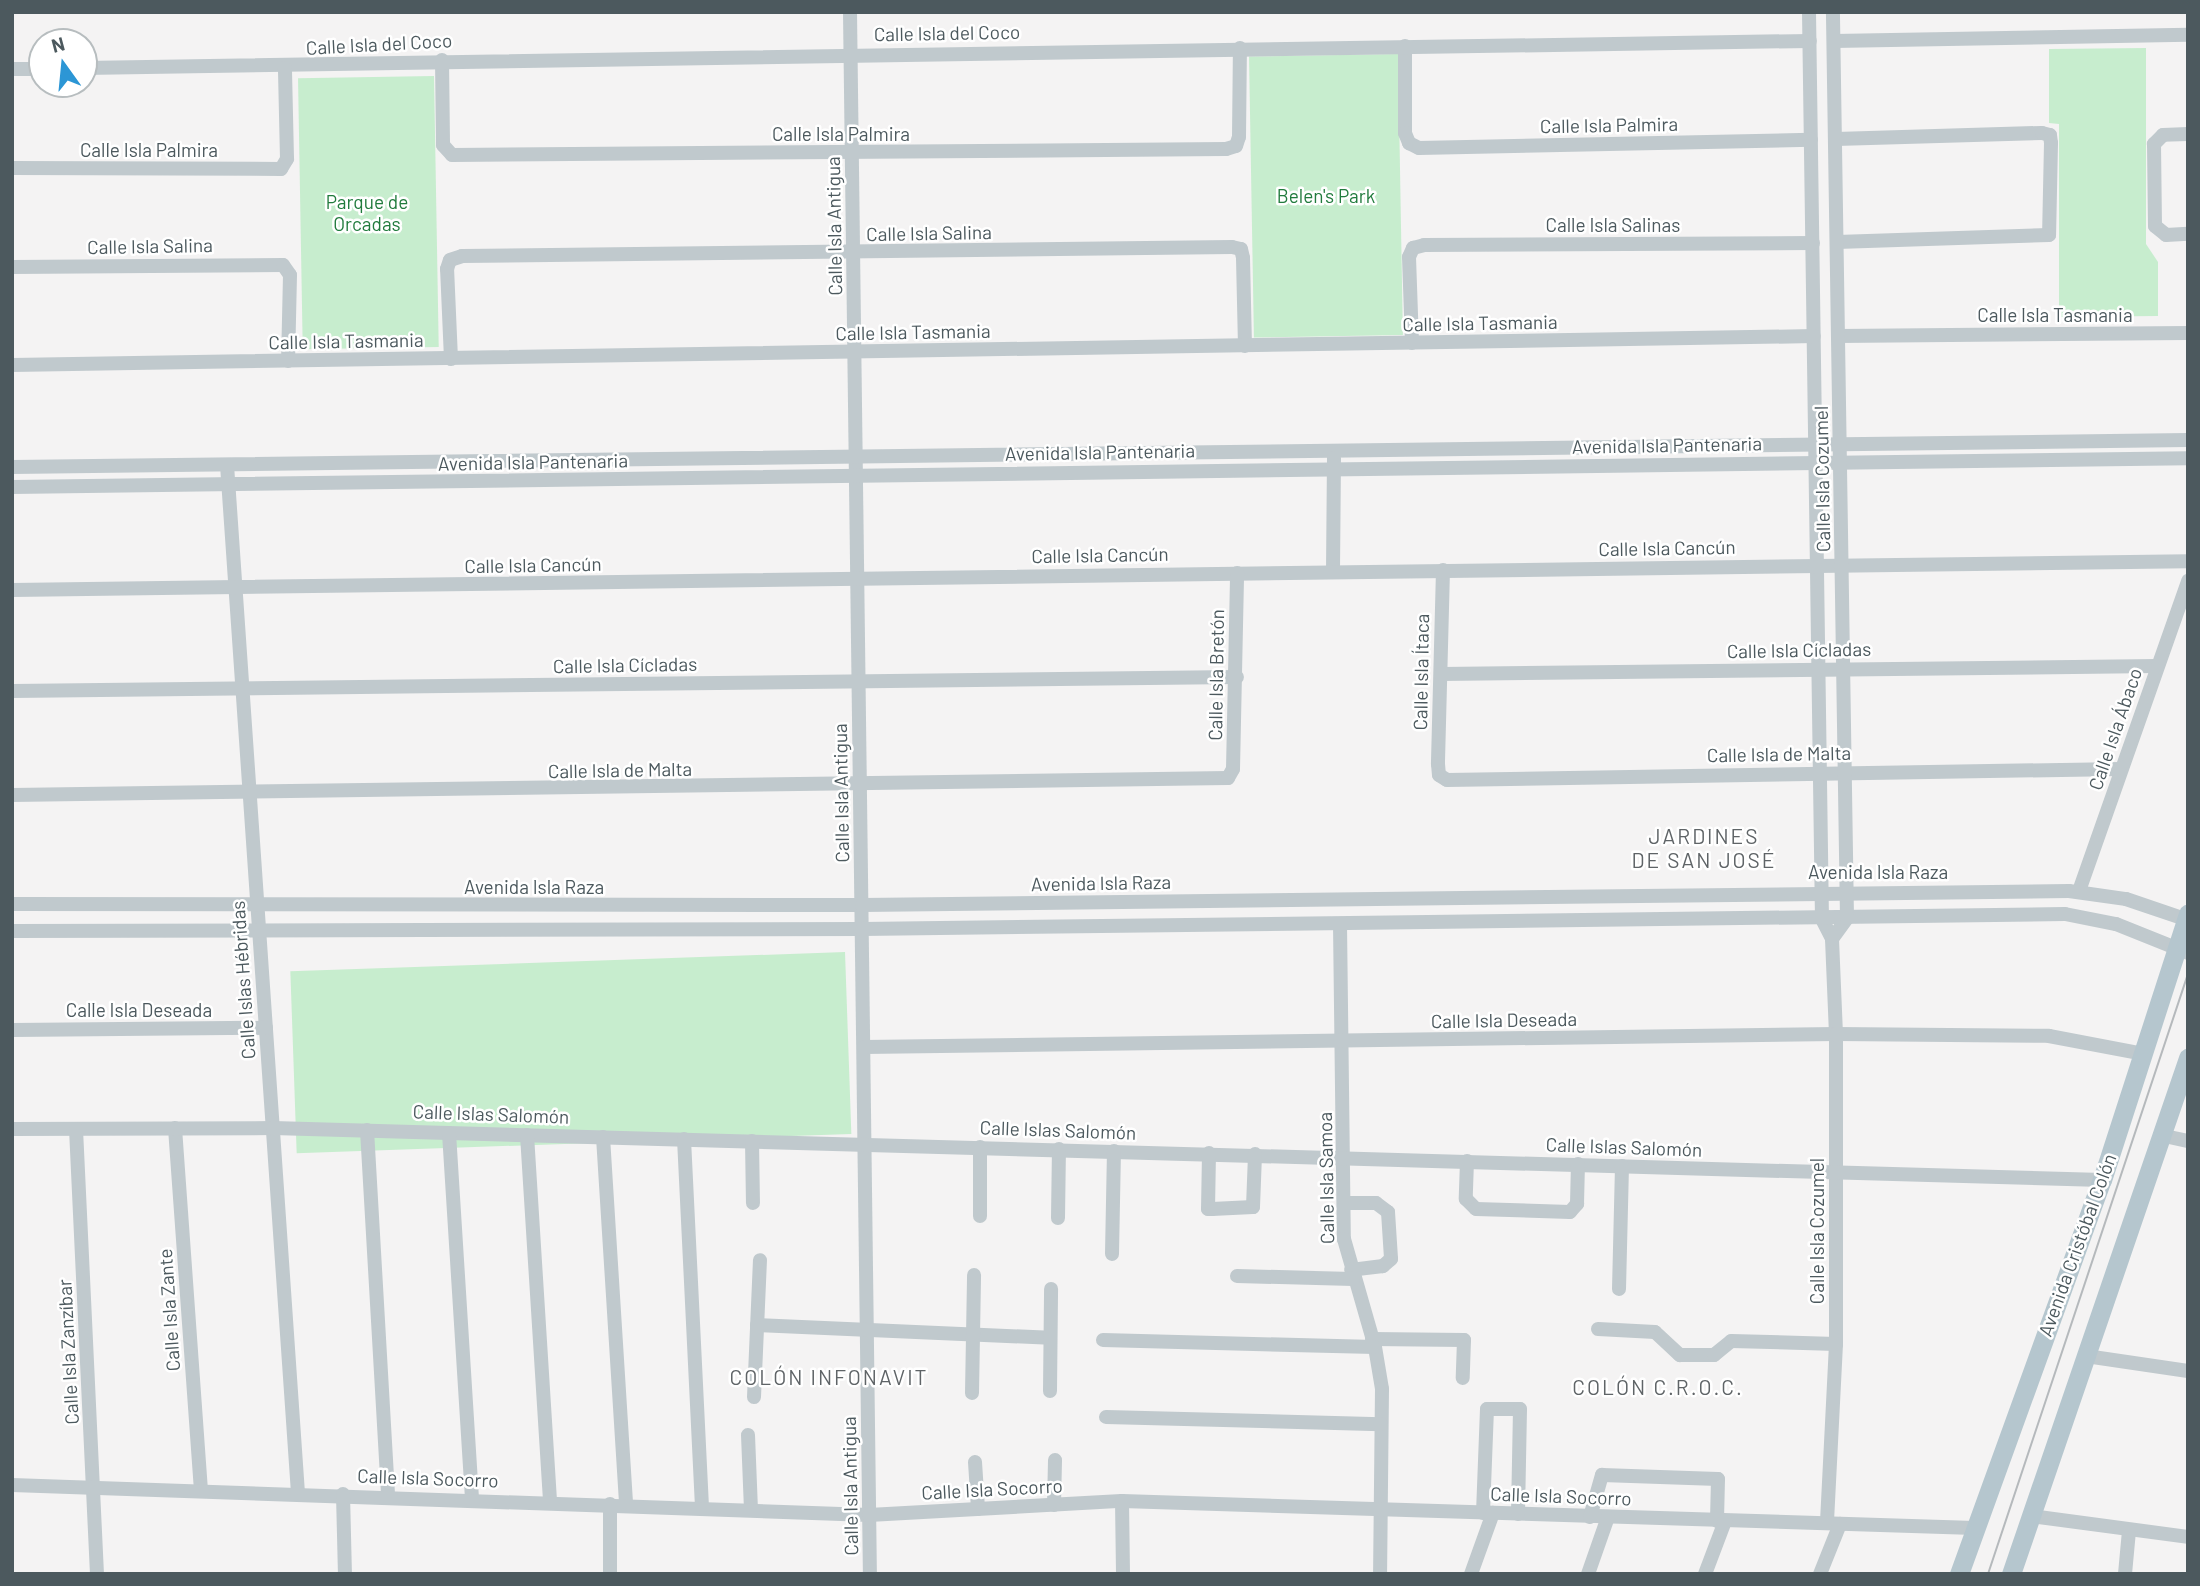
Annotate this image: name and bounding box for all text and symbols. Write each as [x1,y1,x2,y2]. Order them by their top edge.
street label: Calle Isla del Coco [874,20,1020,46]
north arrow [28,28,98,98]
street label: Calle Isla del Coco [305,29,453,59]
text: N [49,31,67,57]
street label: Calle Isla Palmira [1540,112,1678,138]
street label: Calle Isla Palmira [772,123,910,145]
street label: Calle Isla Palmira [80,139,218,161]
street label: Calle Isla Antigua [821,156,847,296]
park label: Belen's Park [1277,185,1375,207]
park label: Parque de Orcadas [326,191,408,235]
street label: Calle Isla Salinas [1546,214,1680,236]
street label: Calle Isla Salina [866,221,992,245]
street label: Calle Isla Salina [87,234,213,258]
street label: Calle Isla Tasmania [1977,304,2133,326]
street label: Calle Isla Tasmania [1402,310,1558,336]
street label: Calle Isla Tasmania [835,319,991,345]
street label: Calle Isla Tasmania [268,328,424,354]
street label: Calle Isla Cozumel [1809,406,1835,552]
street label: Avenida Isla Pantenaria [1572,432,1762,458]
street label: Avenida Isla Pantenaria [1005,439,1195,465]
street label: Avenida Isla Pantenaria [438,449,628,475]
street label: Calle Isla Cancún [1598,535,1736,561]
street label: Calle Isla Cancún [1031,542,1169,568]
street label: Calle Isla Cancún [464,552,602,578]
street label: Calle Isla Bretón [1203,609,1229,741]
street label: Calle Isla Ítaca [1409,613,1433,731]
street label: Calle Isla Cícladas [1727,637,1871,663]
street label: Calle Isla Cícladas [553,652,697,678]
street label: Calle Isla Ábaco [2083,665,2147,793]
street label: Calle Isla Antigua [828,723,854,863]
street label: Calle Isla de Malta [1707,741,1851,767]
street label: Calle Isla de Malta [548,757,692,783]
district label: JARDINES DE SAN JOSÉ [1633,823,1775,873]
street label: Avenida Isla Raza [1808,861,1948,883]
street label: Avenida Isla Raza [1031,870,1171,896]
street label: Avenida Isla Raza [464,876,604,898]
street label: Calle Islas Hébridas [226,900,260,1060]
street label: Calle Isla Deseada [66,999,212,1021]
street label: Calle Isla Deseada [1431,1007,1577,1033]
street label: Calle Islas Salomón [412,1100,570,1128]
street label: Calle Isla Samoa [1313,1112,1339,1244]
street label: Calle Islas Salomón [979,1116,1137,1144]
street label: Calle Islas Salomón [1545,1133,1703,1161]
street label: Avenida Cristóbal Colón [2033,1150,2121,1340]
street label: Calle Isla Cozumel [1806,1158,1828,1304]
street label: Calle Isla Zante [153,1248,185,1372]
street label: Calle Isla Zanzíbar [53,1279,83,1425]
district label: COLÓN INFONAVIT [731,1364,927,1390]
district label: COLÓN C.R.O.C. [1574,1374,1742,1400]
street label: Calle Isla Antigua [837,1416,863,1556]
street label: Calle Isla Socorro [357,1464,499,1492]
street label: Calle Isla Socorro [921,1474,1063,1504]
street label: Calle Isla Socorro [1490,1482,1632,1510]

